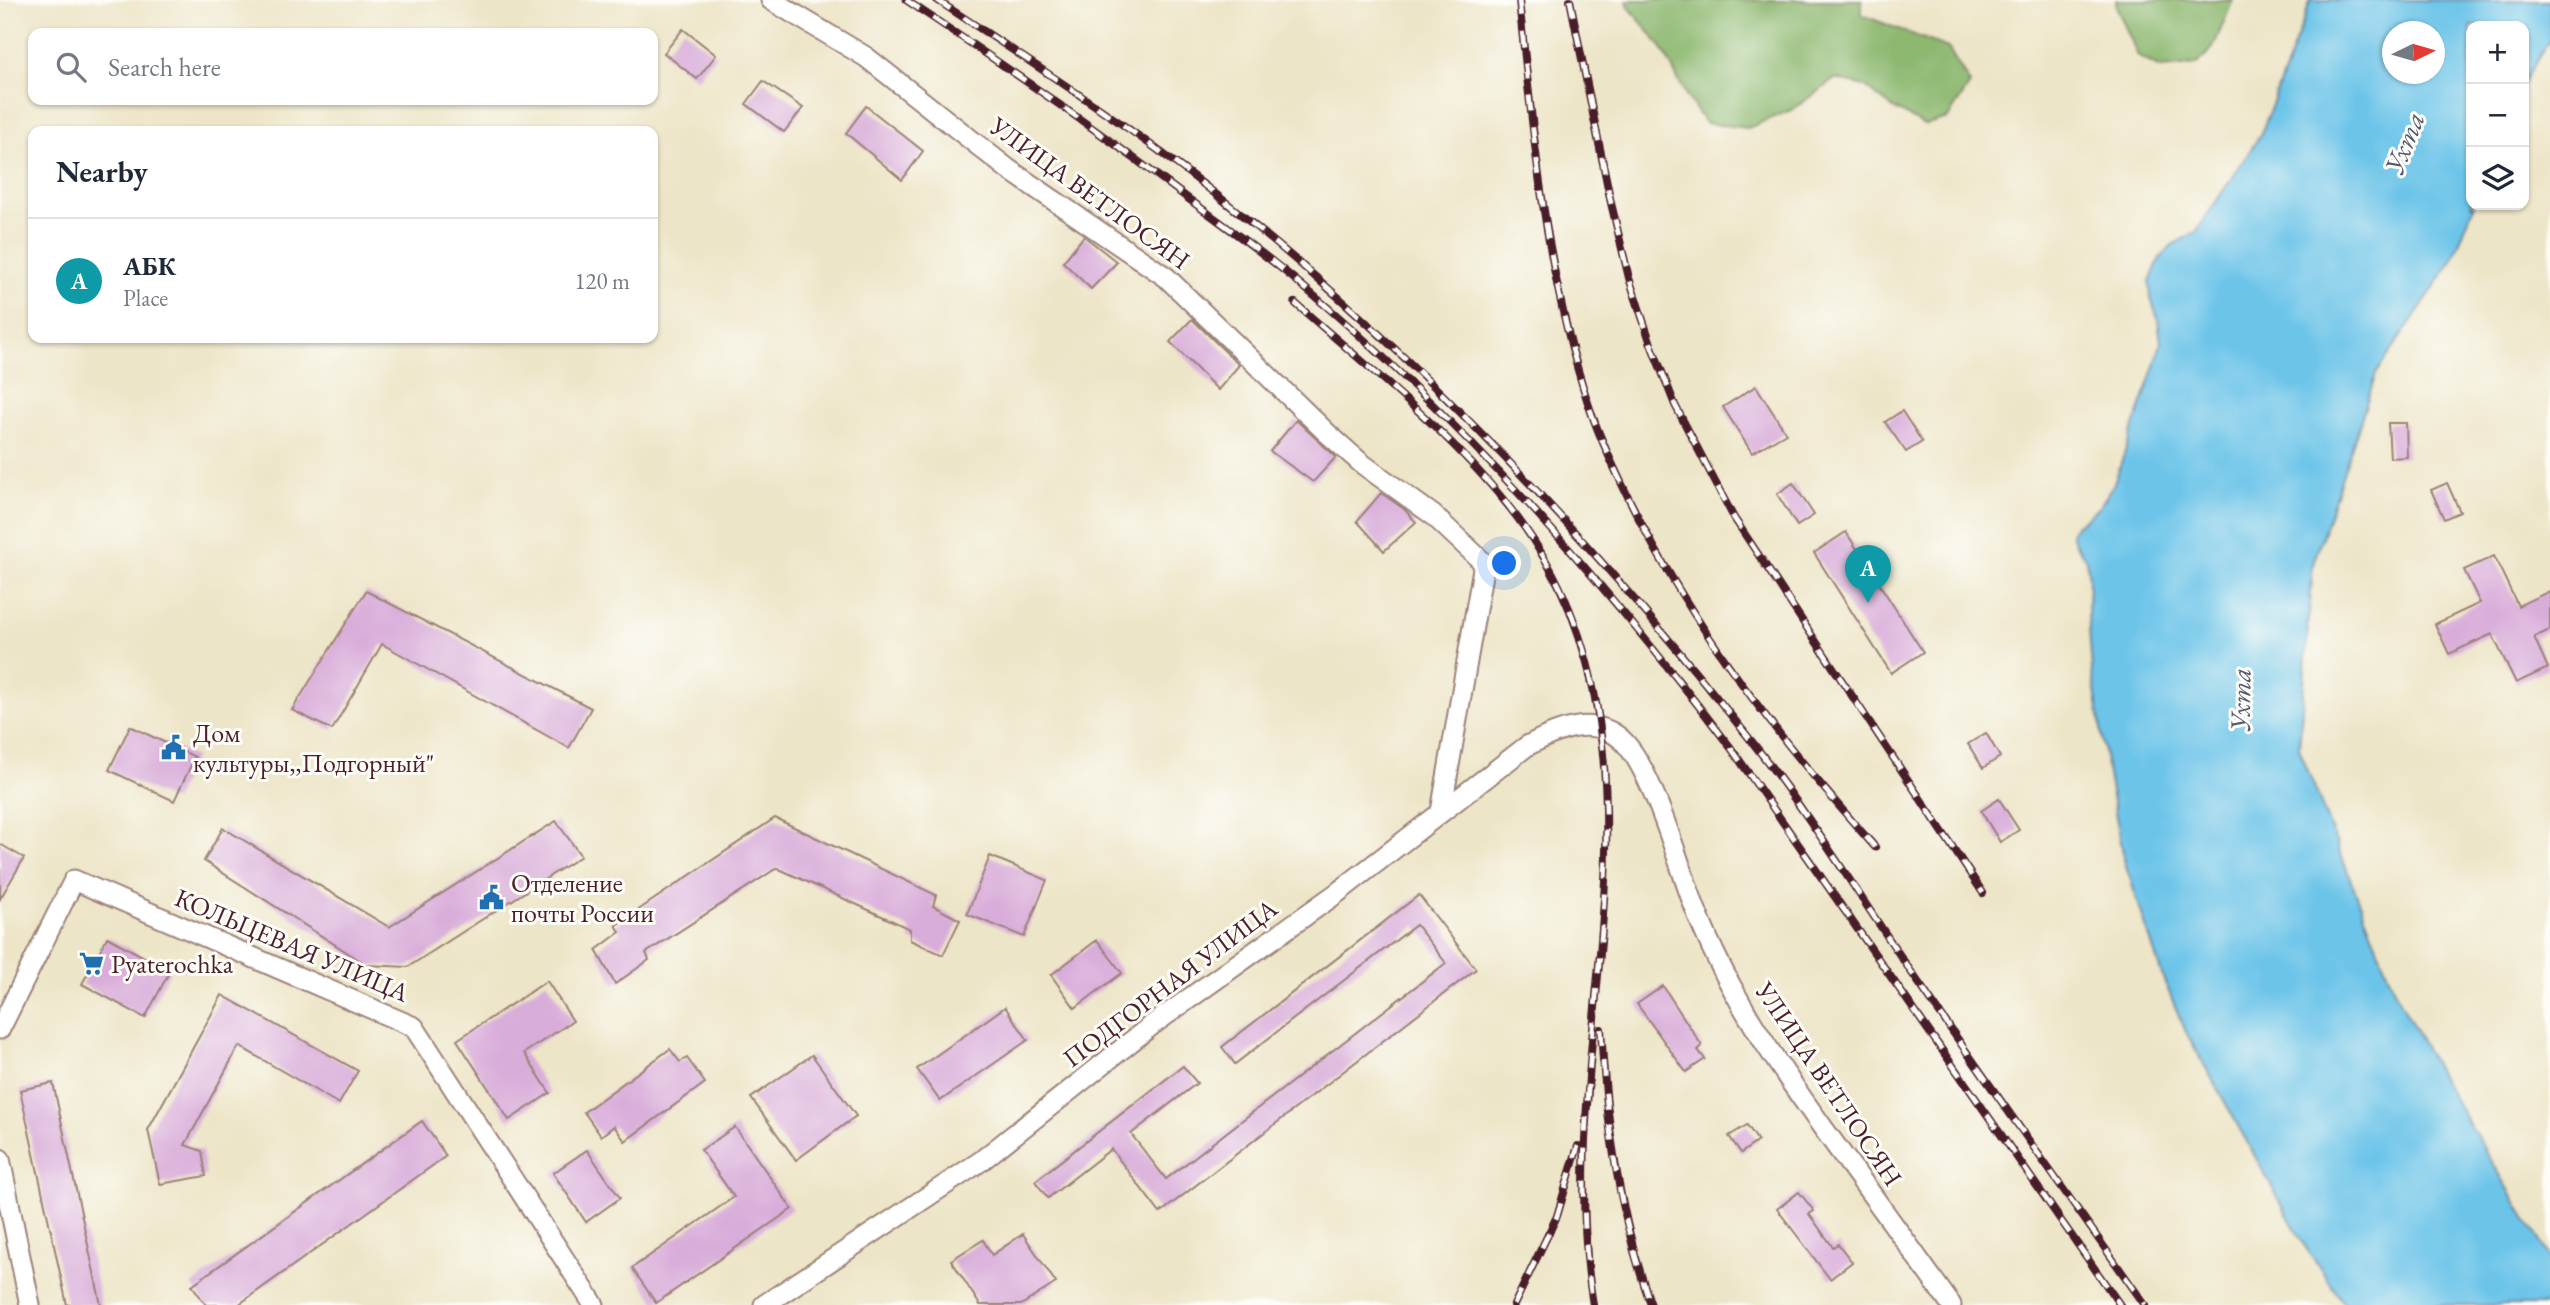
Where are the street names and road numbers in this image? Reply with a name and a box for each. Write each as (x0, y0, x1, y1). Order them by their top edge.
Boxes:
street label: УЛИЦА ВЕТЛОСЯН (982, 108, 1197, 277)
street label: КОЛЬЦЕВАЯ УЛИЦА (170, 880, 415, 1010)
street label: ПОДГОРНАЯ УЛИЦА (1056, 891, 1285, 1075)
street label: УЛИЦА ВЕТЛОСЯН (1747, 974, 1910, 1193)

